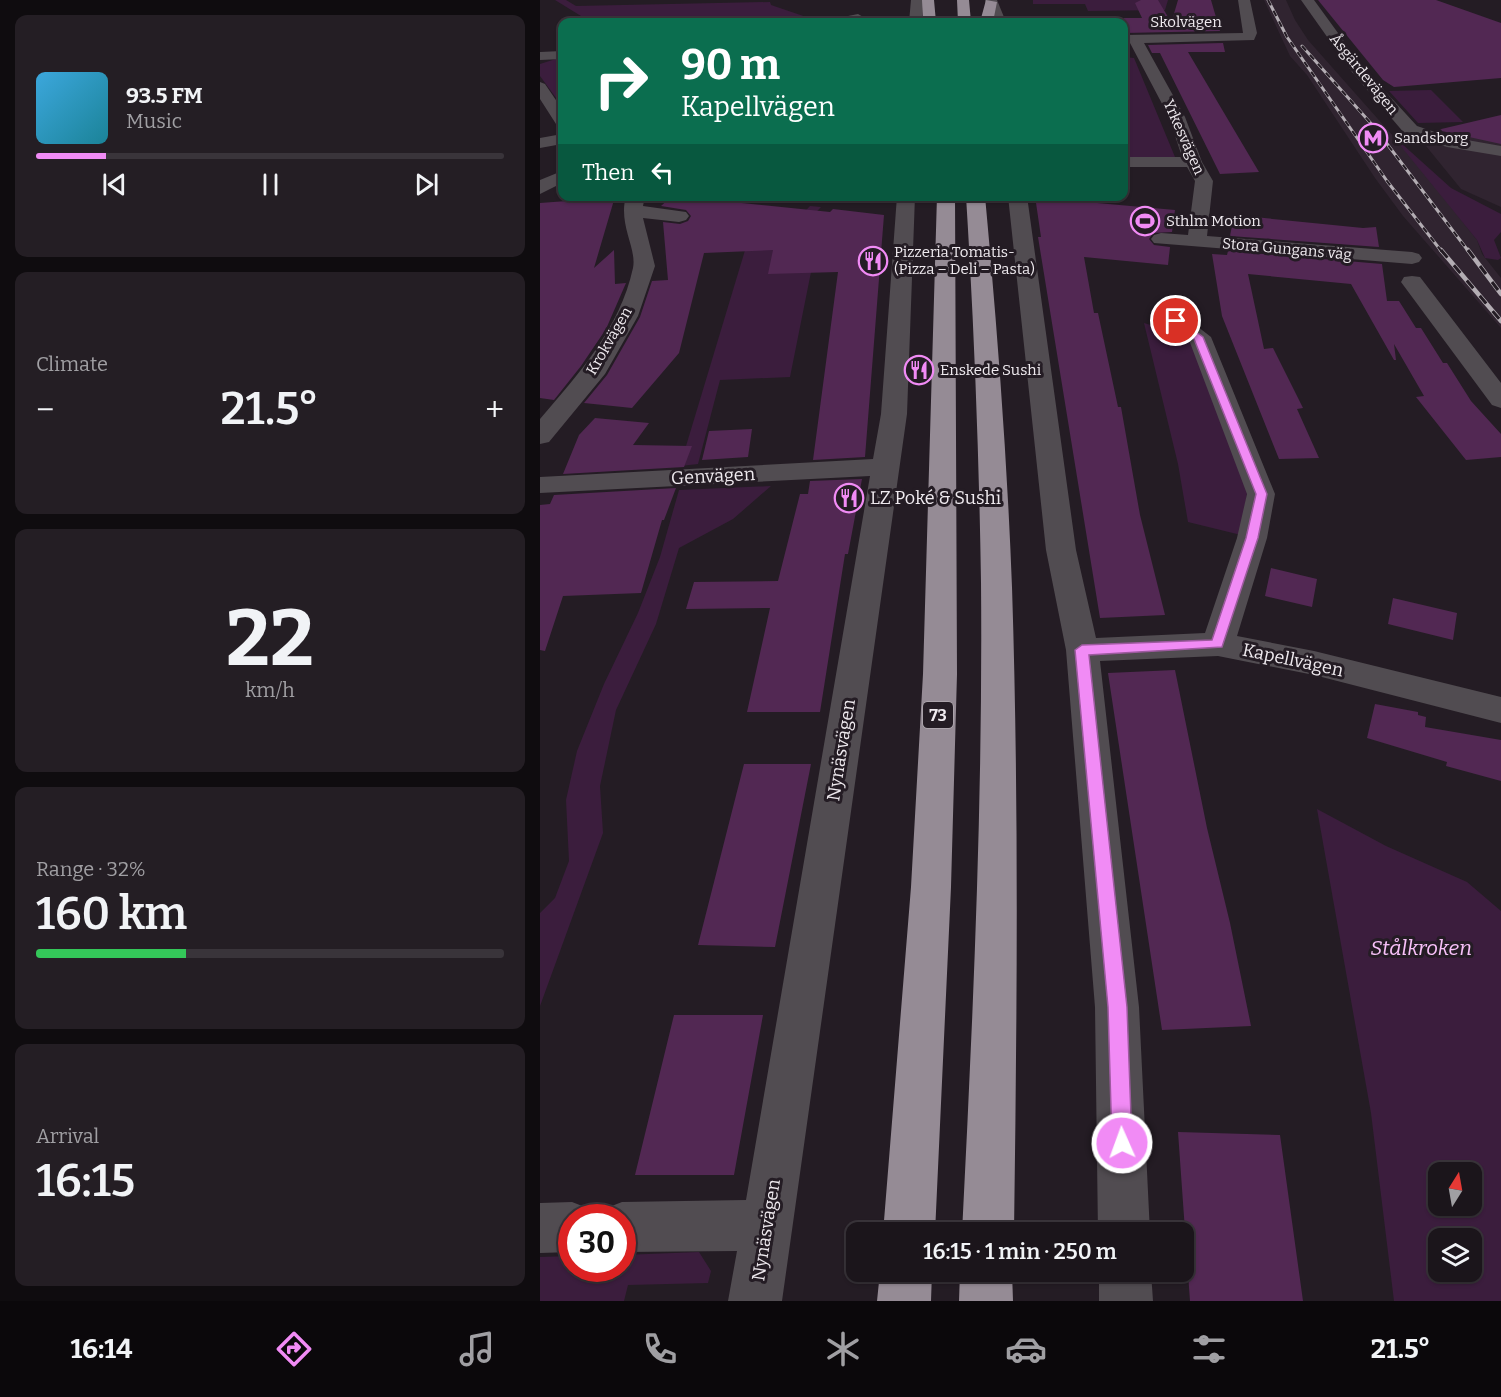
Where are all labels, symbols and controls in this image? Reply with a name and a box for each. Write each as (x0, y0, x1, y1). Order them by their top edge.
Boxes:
street label: Skolvägen (1150, 13, 1222, 31)
street label: Åsgärdevägen (1326, 30, 1402, 118)
text: 90 m (681, 40, 780, 90)
icon: right (582, 42, 660, 120)
text: 93.5 FM (126, 82, 203, 109)
text: Kapellvägen (681, 91, 835, 123)
street label: Yrkesvägen (1160, 97, 1209, 178)
text: Music (126, 109, 182, 133)
metro station icon: Sandsborg (1357, 122, 1389, 154)
place label: Sandsborg (1394, 129, 1468, 147)
icon: left (646, 156, 679, 189)
text: Then (582, 159, 634, 186)
icon: previous (98, 168, 131, 201)
icon: pause (254, 168, 287, 201)
icon: next (410, 168, 443, 201)
sports icon: Sthlm Motion (1129, 205, 1161, 237)
place label: Sthlm Motion (1166, 212, 1261, 230)
street label: Stora Gungans väg (1221, 234, 1353, 264)
place label: Pizzeria Tomatis- (Pizza – Deli – Pasta) (894, 243, 1035, 278)
restaurant icon: Pizzeria Tomatis- (Pizza – Deli – Pasta) (857, 245, 889, 277)
pin (1150, 295, 1201, 346)
street label: Krokvägen (582, 303, 636, 378)
icon: arrive (1159, 304, 1192, 337)
text: Climate (36, 352, 108, 376)
restaurant icon: Enskede Sushi (903, 354, 935, 386)
place label: Enskede Sushi (940, 361, 1042, 379)
text: 21.5° (221, 382, 319, 436)
text: − (36, 390, 54, 430)
text: + (485, 390, 504, 430)
street label: Genvägen (670, 463, 756, 489)
restaurant icon: LZ Poké & Sushi (833, 482, 865, 514)
place label: LZ Poké & Sushi (870, 487, 1001, 509)
text: 22 (226, 592, 314, 686)
street label: Kapellvägen (1241, 639, 1346, 682)
text: km/h (245, 678, 295, 702)
street label: Nynäsvägen (822, 697, 860, 802)
road number: 73 (923, 702, 953, 728)
text: Range · 32% (36, 857, 146, 881)
text: 160 km (36, 887, 187, 941)
park label: Stålkroken (1370, 935, 1472, 961)
position arrow (1090, 1111, 1154, 1175)
text: Arrival (36, 1124, 99, 1148)
text: 16:15 (36, 1154, 135, 1208)
north arrow (1428, 1162, 1482, 1216)
map controls (1428, 1162, 1482, 1282)
street label: Nynäsvägen (747, 1177, 785, 1282)
speed limit sign: 30 (558, 1204, 636, 1282)
button: layers (1428, 1228, 1482, 1282)
text: 16:15 · 1 min · 250 m (923, 1238, 1117, 1265)
icon: directions (273, 1328, 315, 1370)
icon: music (456, 1328, 498, 1370)
icon: phone (639, 1328, 681, 1370)
icon: climate (822, 1328, 864, 1370)
icon: car (1005, 1328, 1047, 1370)
icon: filters (1188, 1328, 1230, 1370)
text: 16:14 (70, 1333, 132, 1365)
text: 21.5° (1371, 1333, 1430, 1365)

